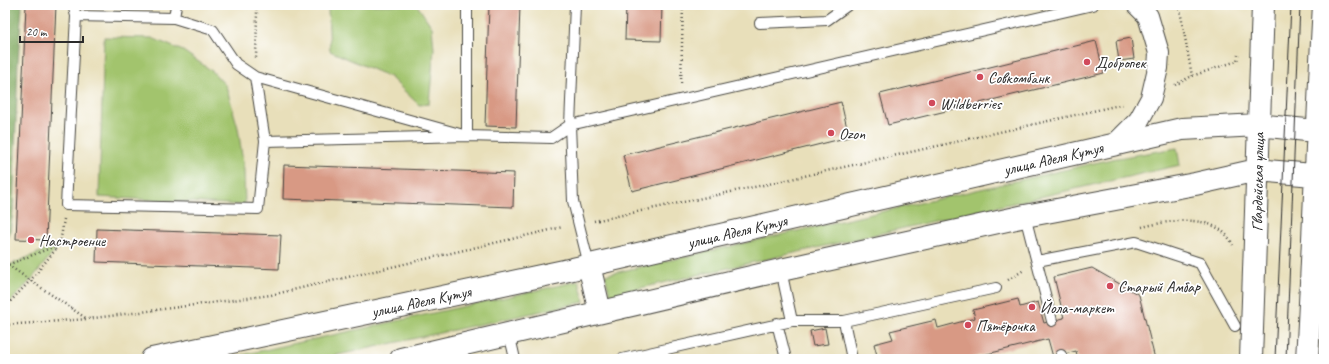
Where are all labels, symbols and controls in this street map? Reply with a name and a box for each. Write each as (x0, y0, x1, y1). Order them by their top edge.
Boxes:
scale bar (20, 18, 83, 44)
text: 20 m (26, 24, 48, 40)
place label: Добропек (1095, 53, 1148, 73)
marker: Добропек (1082, 57, 1092, 67)
place label: Совкомбанк (988, 68, 1051, 88)
marker: Совкомбанк (975, 72, 985, 82)
place label: Wildberries (940, 94, 1003, 114)
marker: Wildberries (927, 98, 937, 108)
place label: Ozon (839, 124, 866, 144)
marker: Ozon (826, 128, 836, 138)
street label: Гвардейская улица (1247, 131, 1269, 232)
street label: улица Аделя Кутуя (1001, 138, 1106, 180)
street label: улица Аделя Кутуя (685, 211, 790, 253)
place label: Настроение (39, 231, 107, 251)
marker: Настроение (26, 235, 36, 245)
place label: Старый Амбар (1118, 277, 1201, 297)
street label: улица Аделя Кутуя (369, 281, 474, 322)
marker: Старый Амбар (1105, 281, 1115, 291)
place label: Йола-маркет (1040, 298, 1115, 318)
marker: Йола-маркет (1027, 302, 1037, 312)
place label: Пятёрочка (976, 316, 1036, 336)
marker: Пятёрочка (963, 320, 973, 330)

